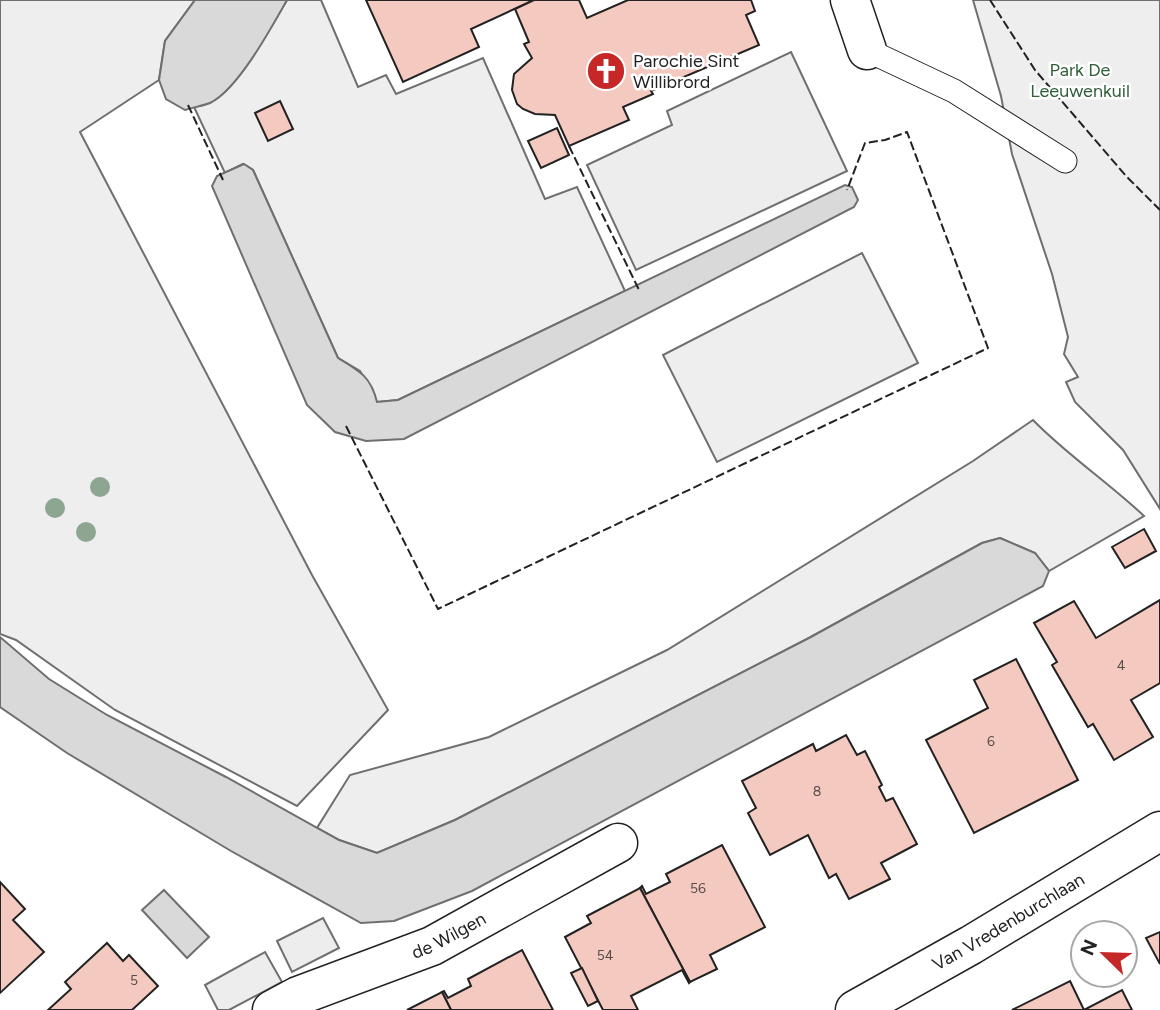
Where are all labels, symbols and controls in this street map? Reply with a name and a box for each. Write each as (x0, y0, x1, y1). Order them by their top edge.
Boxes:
church icon: Parochie Sint Willibrord (585, 50, 627, 92)
place label: Parochie Sint Willibrord (633, 50, 739, 93)
park label: Park De Leeuwenkuil (1030, 59, 1130, 102)
house number: 4 (1117, 657, 1126, 674)
house number: 6 (987, 733, 995, 750)
house number: 8 (813, 783, 821, 800)
street label: Van Vredenburchlaan (929, 868, 1088, 975)
house number: 56 (690, 880, 706, 897)
street label: de Wilgen (409, 907, 490, 964)
north arrow (1069, 919, 1139, 989)
text: N (1075, 936, 1102, 959)
house number: 54 (597, 947, 614, 964)
house number: 5 (130, 972, 138, 989)

